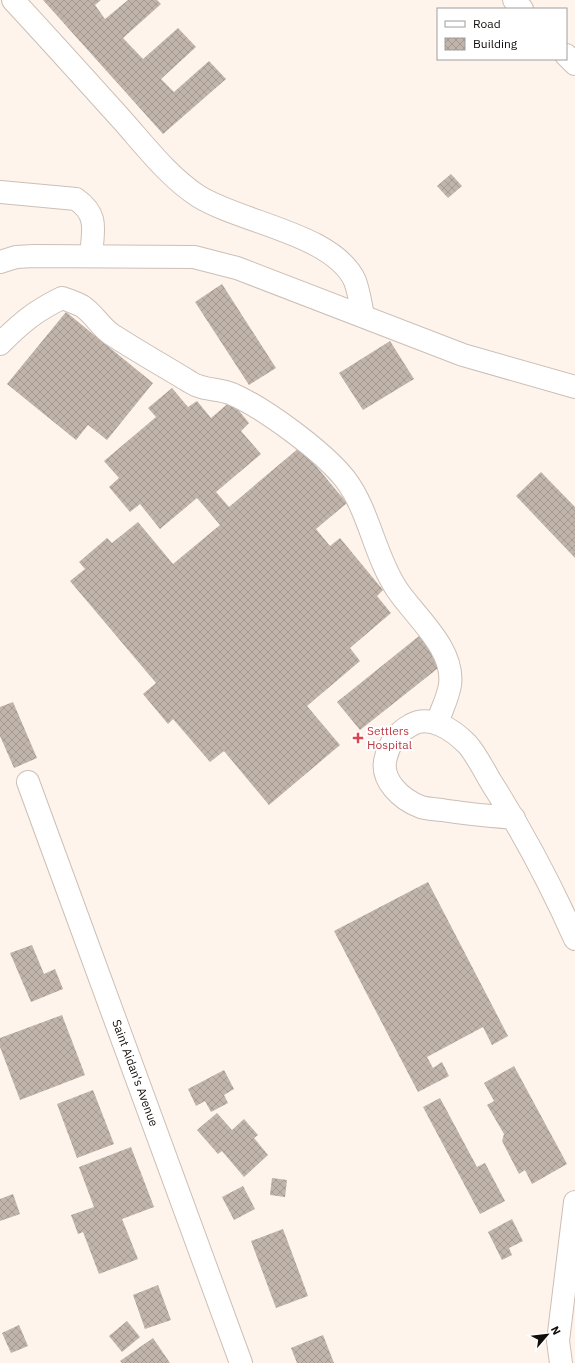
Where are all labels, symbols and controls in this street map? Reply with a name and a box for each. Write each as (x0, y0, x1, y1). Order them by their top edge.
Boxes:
legend (437, 8, 567, 60)
text: Road (473, 16, 501, 31)
text: Building (473, 36, 518, 51)
place label: Settlers Hospital (367, 723, 412, 752)
marker: Settlers Hospital (352, 732, 364, 744)
street label: Saint Aidan's Avenue (109, 1017, 162, 1129)
north arrow (527, 1315, 567, 1355)
text: N (548, 1324, 564, 1337)

